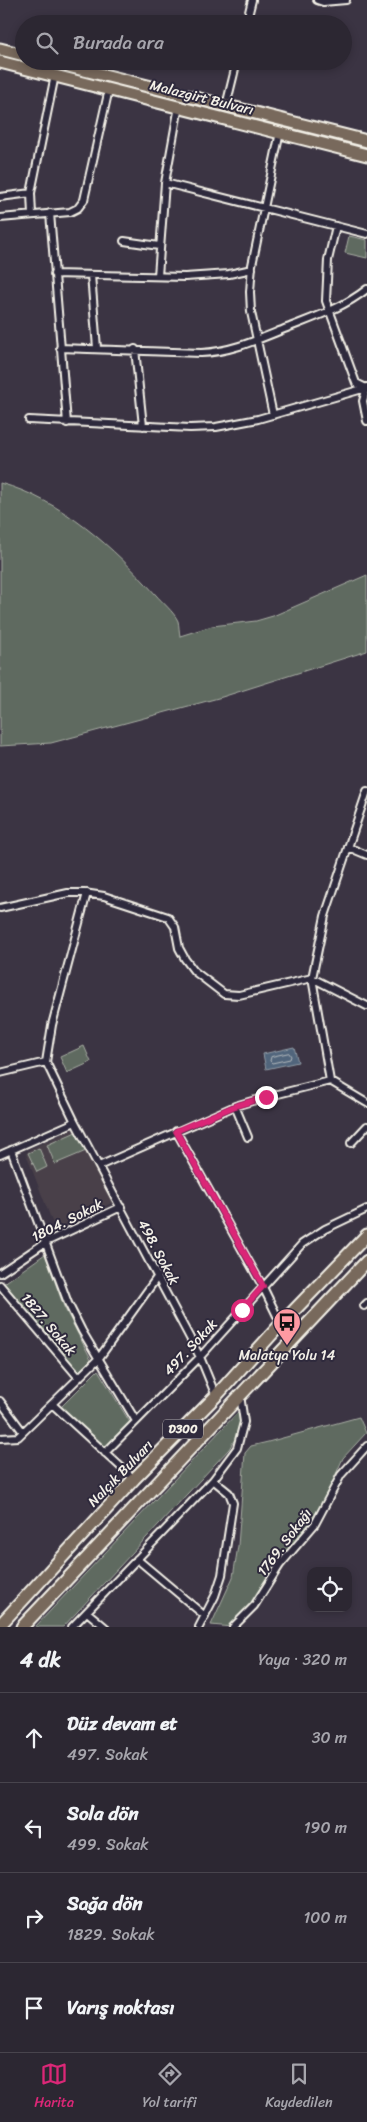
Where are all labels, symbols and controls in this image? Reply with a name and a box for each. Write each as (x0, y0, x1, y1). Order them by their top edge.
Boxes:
search box (15, 15, 352, 70)
text: Burada ara (73, 26, 164, 59)
icon: search (33, 29, 61, 57)
street label: Malazgirt Bulvarı (147, 73, 256, 122)
route end (255, 1086, 278, 1109)
street label: 1804. Sokak (27, 1191, 108, 1249)
street label: 498. Sokak (131, 1215, 187, 1290)
street label: 1827. Sokak (15, 1287, 83, 1362)
route start (231, 1299, 254, 1322)
bus stop icon: Malatya Yolu 14 (272, 1307, 302, 1346)
street label: 497. Sokak (157, 1312, 224, 1382)
place label: Malatya Yolu 14 (239, 1343, 336, 1368)
road number: D300 (163, 1420, 203, 1438)
street label: Nalçık Bulvarı (81, 1434, 159, 1513)
street label: 1769. Sokağı (250, 1503, 318, 1582)
map controls (307, 1567, 352, 1612)
button: locate (307, 1567, 352, 1612)
text: 4 dk (20, 1641, 61, 1679)
text: Yaya · 320 m (258, 1645, 347, 1674)
text: Düz devam et (67, 1707, 178, 1740)
text: 30 m (312, 1723, 347, 1752)
icon: ahead (20, 1724, 48, 1752)
text: 497. Sokak (67, 1740, 148, 1769)
text: Sola dön (67, 1797, 138, 1830)
text: 190 m (304, 1813, 347, 1842)
icon: left (20, 1814, 48, 1842)
text: 499. Sokak (67, 1830, 149, 1859)
text: Sağa dön (67, 1887, 142, 1920)
text: 100 m (303, 1903, 347, 1932)
icon: right (20, 1904, 48, 1932)
text: 1829. Sokak (67, 1920, 155, 1949)
text: Varış noktası (67, 1991, 174, 2024)
icon: arrive (20, 1994, 48, 2022)
tab: Harita (34, 2060, 74, 2115)
tab: Yol tarifi (143, 2060, 197, 2115)
tab: Kaydedilen (265, 2060, 333, 2115)

